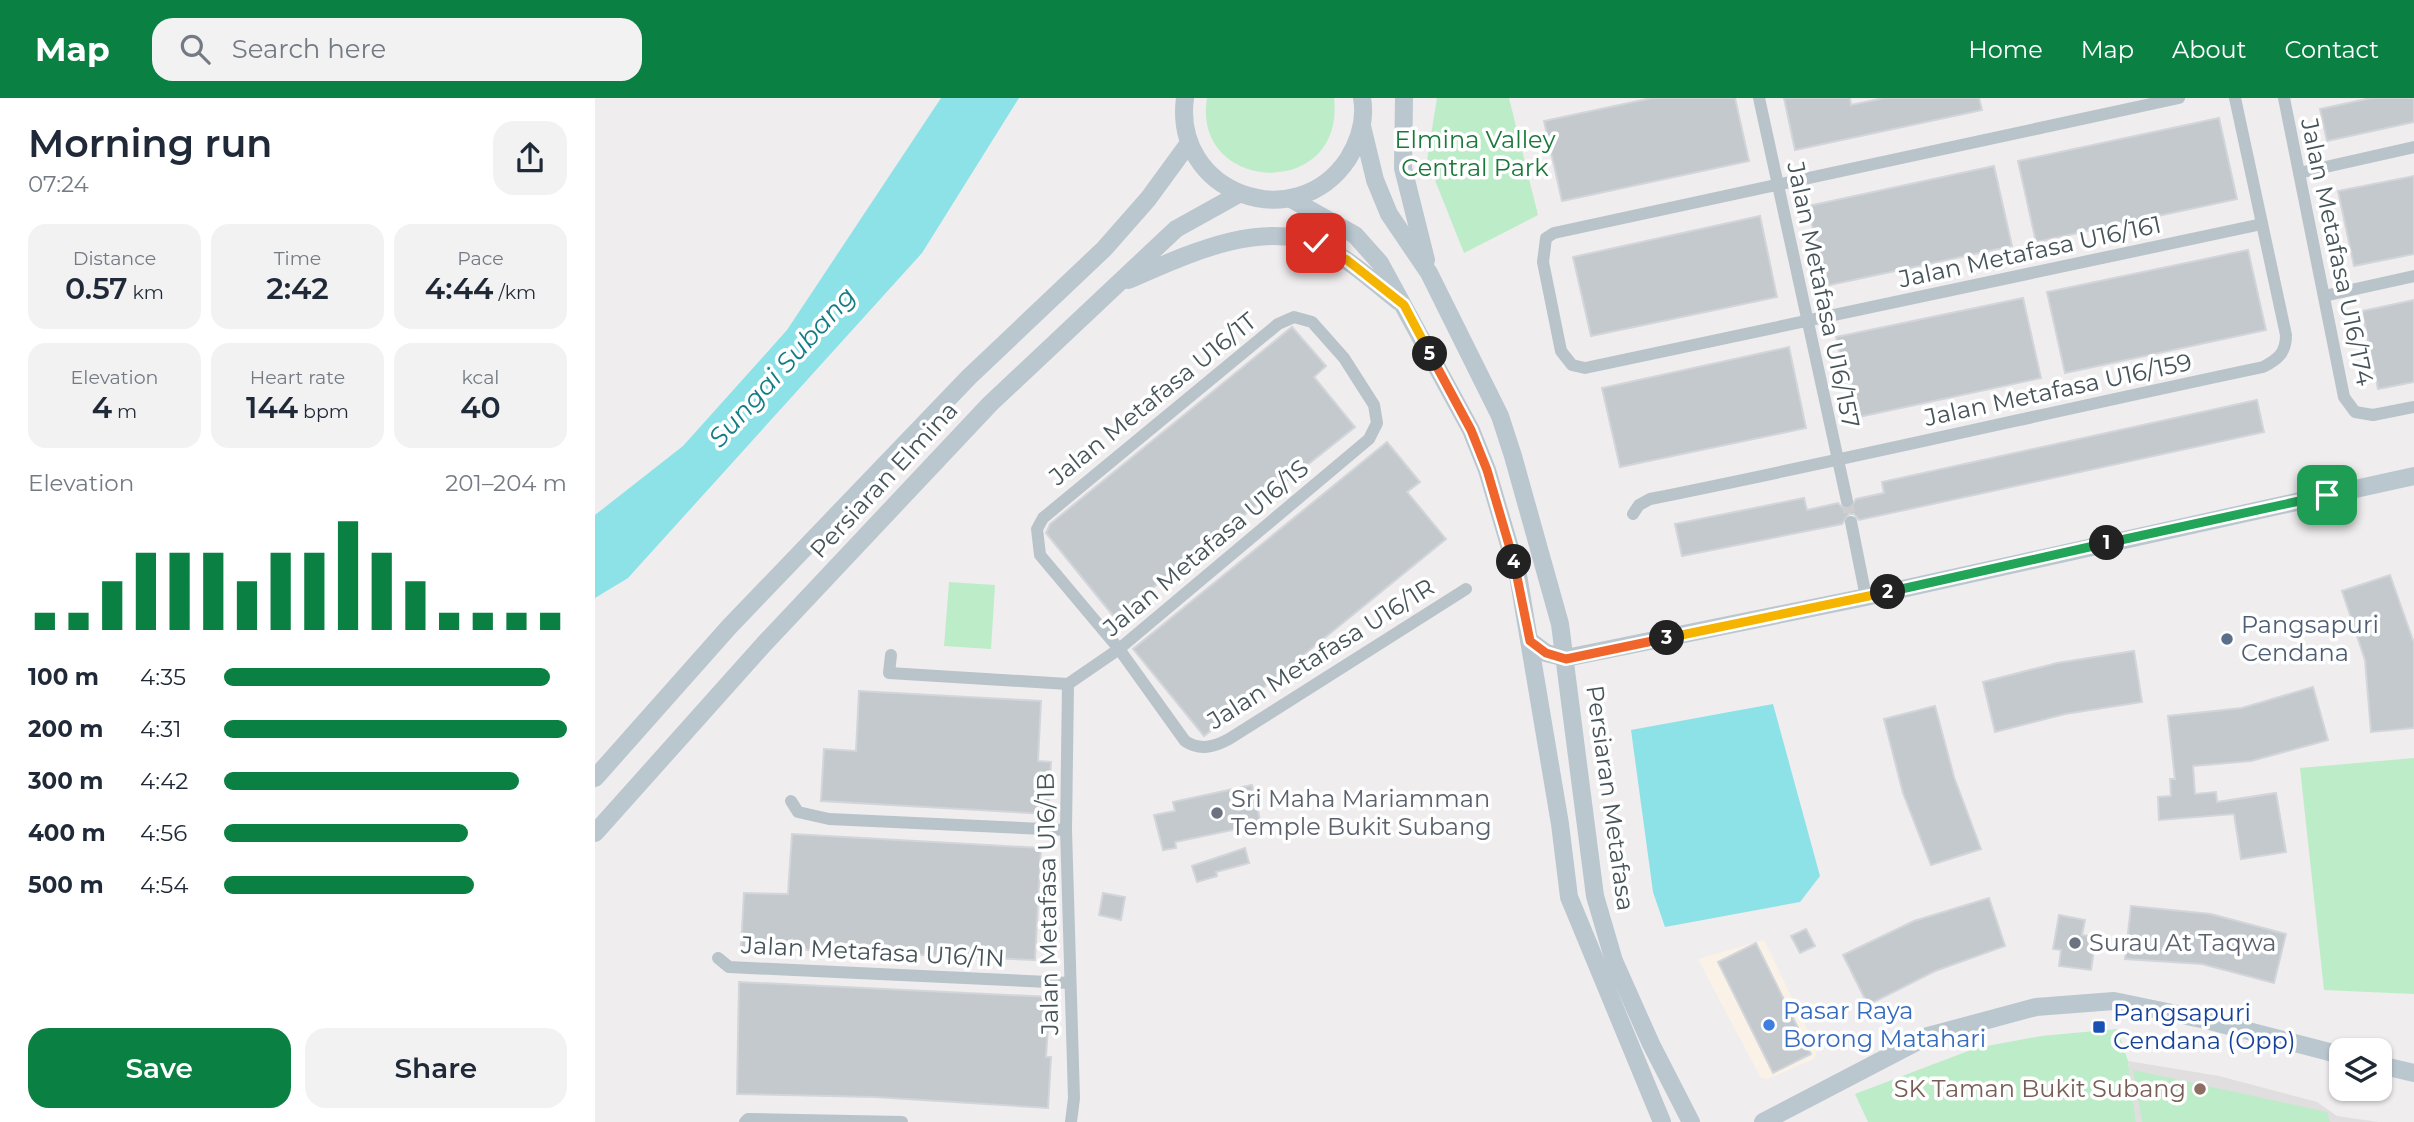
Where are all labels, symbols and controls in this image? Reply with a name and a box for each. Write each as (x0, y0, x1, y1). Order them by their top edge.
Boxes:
search box (152, 18, 642, 81)
text: Map (35, 29, 110, 69)
icon: search (176, 30, 214, 68)
text: Search here (232, 33, 386, 65)
text: Home (1968, 35, 2043, 64)
text: Map (2081, 35, 2134, 64)
text: About (2172, 35, 2246, 64)
text: Contact (2284, 35, 2379, 64)
street label: Jalan Metafasa U16/174 (2295, 115, 2380, 388)
text: Morning run (28, 120, 272, 167)
button: share (493, 121, 567, 195)
park label: Elmina Valley Central Park (1395, 125, 1555, 182)
street label: Jalan Metafasa U16/157 (1781, 158, 1866, 431)
text: 07:24 (28, 170, 89, 198)
street label: Jalan Metafasa U16/161 (1895, 210, 2164, 294)
pin (1286, 213, 1346, 273)
icon: check (1297, 224, 1335, 262)
text: Distance (73, 247, 156, 270)
text: Time (274, 247, 321, 270)
text: Pace (457, 247, 504, 270)
text: 0.57 (65, 270, 128, 307)
text: 2:42 (266, 270, 329, 307)
text: 4:44 (425, 270, 493, 307)
water label: Sungai Subang (702, 280, 862, 454)
text: km (128, 281, 164, 304)
text: /km (493, 281, 536, 304)
street label: Jalan Metafasa U16/1T (1042, 306, 1262, 492)
pin: 5 (1413, 336, 1447, 372)
text: 5 (1424, 342, 1435, 365)
street label: Jalan Metafasa U16/159 (1921, 347, 2194, 432)
text: Elevation (71, 366, 158, 389)
text: Heart rate (250, 366, 345, 389)
text: kcal (462, 366, 499, 389)
text: 4 (92, 389, 112, 426)
text: 144 (246, 389, 298, 426)
text: 40 (460, 389, 501, 426)
street label: Persiaran Elmina (804, 395, 964, 564)
text: m (112, 400, 137, 423)
text: bpm (298, 400, 349, 423)
street label: Jalan Metafasa U16/1S (1096, 453, 1314, 643)
pin (2297, 465, 2357, 525)
text: Elevation (28, 469, 134, 497)
text: 201–204 m (445, 469, 567, 497)
icon: arrive (2308, 476, 2346, 514)
pin: 1 (2089, 526, 2125, 560)
text: 1 (2103, 531, 2110, 554)
pin: 4 (1497, 545, 1531, 580)
text: 4 (1507, 550, 1520, 573)
street label: Jalan Metafasa U16/1R (1201, 572, 1439, 736)
pin: 2 (1871, 574, 1905, 610)
text: 2 (1882, 580, 1893, 603)
place label: Pangsapuri Cendana (2241, 610, 2379, 667)
pin: 3 (1649, 620, 1685, 656)
text: 3 (1661, 626, 1672, 649)
marker: Pangsapuri Cendana (2219, 631, 2235, 647)
text: 100 m (28, 663, 99, 691)
text: 4:35 (140, 663, 186, 691)
street label: Persiaran Metafasa (1580, 683, 1641, 913)
text: 200 m (28, 715, 103, 743)
text: 4:31 (140, 715, 182, 743)
text: 300 m (28, 767, 104, 795)
text: 4:42 (140, 767, 188, 795)
street label: Jalan Metafasa U16/1B (1031, 773, 1064, 1036)
place label: Sri Maha Mariamman Temple Bukit Subang (1231, 784, 1492, 841)
marker: Sri Maha Mariamman Temple Bukit Subang (1209, 805, 1225, 821)
text: 400 m (28, 819, 106, 847)
text: 4:56 (140, 819, 187, 847)
text: 500 m (28, 871, 104, 899)
text: 4:54 (140, 871, 188, 899)
place label: Surau At Taqwa (2089, 928, 2277, 957)
street label: Jalan Metafasa U16/1N (740, 930, 1006, 973)
marker: Surau At Taqwa (2067, 935, 2083, 951)
place label: Pasar Raya Borong Matahari (1783, 996, 1986, 1053)
place label: Pangsapuri Cendana (Opp) (2113, 998, 2296, 1055)
marker: Pasar Raya Borong Matahari (1761, 1017, 1777, 1033)
marker: Pangsapuri Cendana (Opp) (2091, 1019, 2107, 1035)
button: Save (28, 1028, 291, 1108)
button: Share (305, 1028, 567, 1108)
map controls (2329, 1038, 2392, 1101)
button: layers (2329, 1038, 2392, 1101)
place label: SK Taman Bukit Subang (1894, 1074, 2186, 1103)
marker: SK Taman Bukit Subang (2192, 1081, 2208, 1097)

